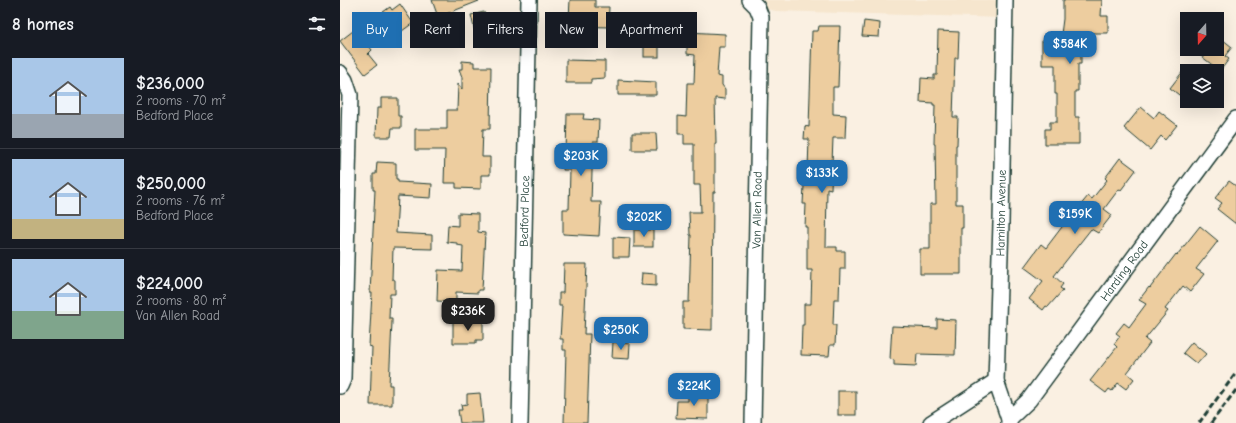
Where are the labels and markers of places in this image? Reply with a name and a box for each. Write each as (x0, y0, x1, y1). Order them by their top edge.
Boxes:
pin: $584K (1042, 31, 1098, 65)
pin: $203K (553, 143, 609, 177)
pin: $133K (794, 160, 850, 194)
pin: $159K (1047, 201, 1103, 235)
pin: $202K (616, 204, 672, 238)
pin: $236K (440, 298, 496, 332)
pin: $250K (593, 317, 649, 351)
pin: $224K (666, 373, 722, 407)

